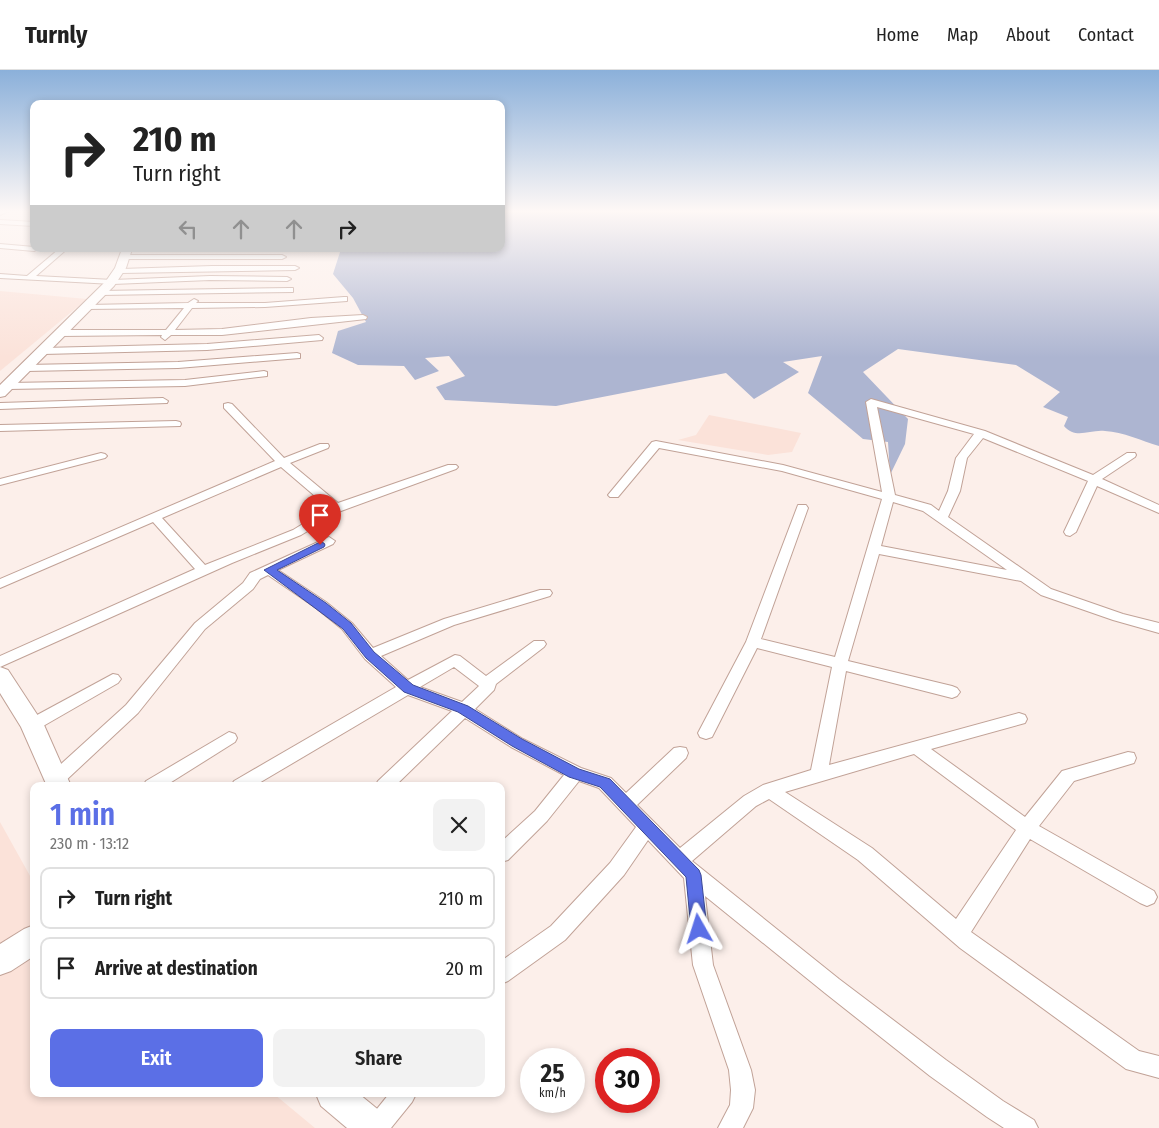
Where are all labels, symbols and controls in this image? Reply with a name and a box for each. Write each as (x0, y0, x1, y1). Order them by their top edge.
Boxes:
text: Turnly (25, 21, 87, 49)
text: Home (876, 24, 919, 46)
text: Map (947, 24, 978, 46)
text: About (1006, 24, 1050, 46)
text: Contact (1078, 24, 1134, 46)
text: 210 m (133, 118, 217, 160)
icon: right (50, 120, 115, 185)
text: Turn right (133, 160, 221, 187)
icon: left (174, 215, 202, 243)
icon: ahead (227, 215, 255, 243)
icon: ahead (280, 215, 308, 243)
icon: right (333, 215, 361, 243)
pin (299, 494, 341, 545)
icon: arrive (306, 501, 334, 529)
text: 1 min (50, 797, 115, 833)
button: close (433, 799, 485, 851)
text: 230 m · 13:12 (50, 834, 129, 853)
icon: right (52, 884, 80, 912)
text: Turn right (95, 887, 172, 910)
text: 210 m (439, 887, 483, 910)
position arrow (672, 902, 724, 954)
icon: arrive (52, 954, 80, 982)
text: Arrive at destination (95, 957, 258, 980)
text: 20 m (446, 957, 483, 980)
button: Exit (50, 1029, 263, 1087)
button: Share (273, 1029, 485, 1087)
speed limit sign: 30 (595, 1048, 660, 1113)
text: 25 (541, 1059, 564, 1089)
text: km/h (539, 1086, 566, 1100)

